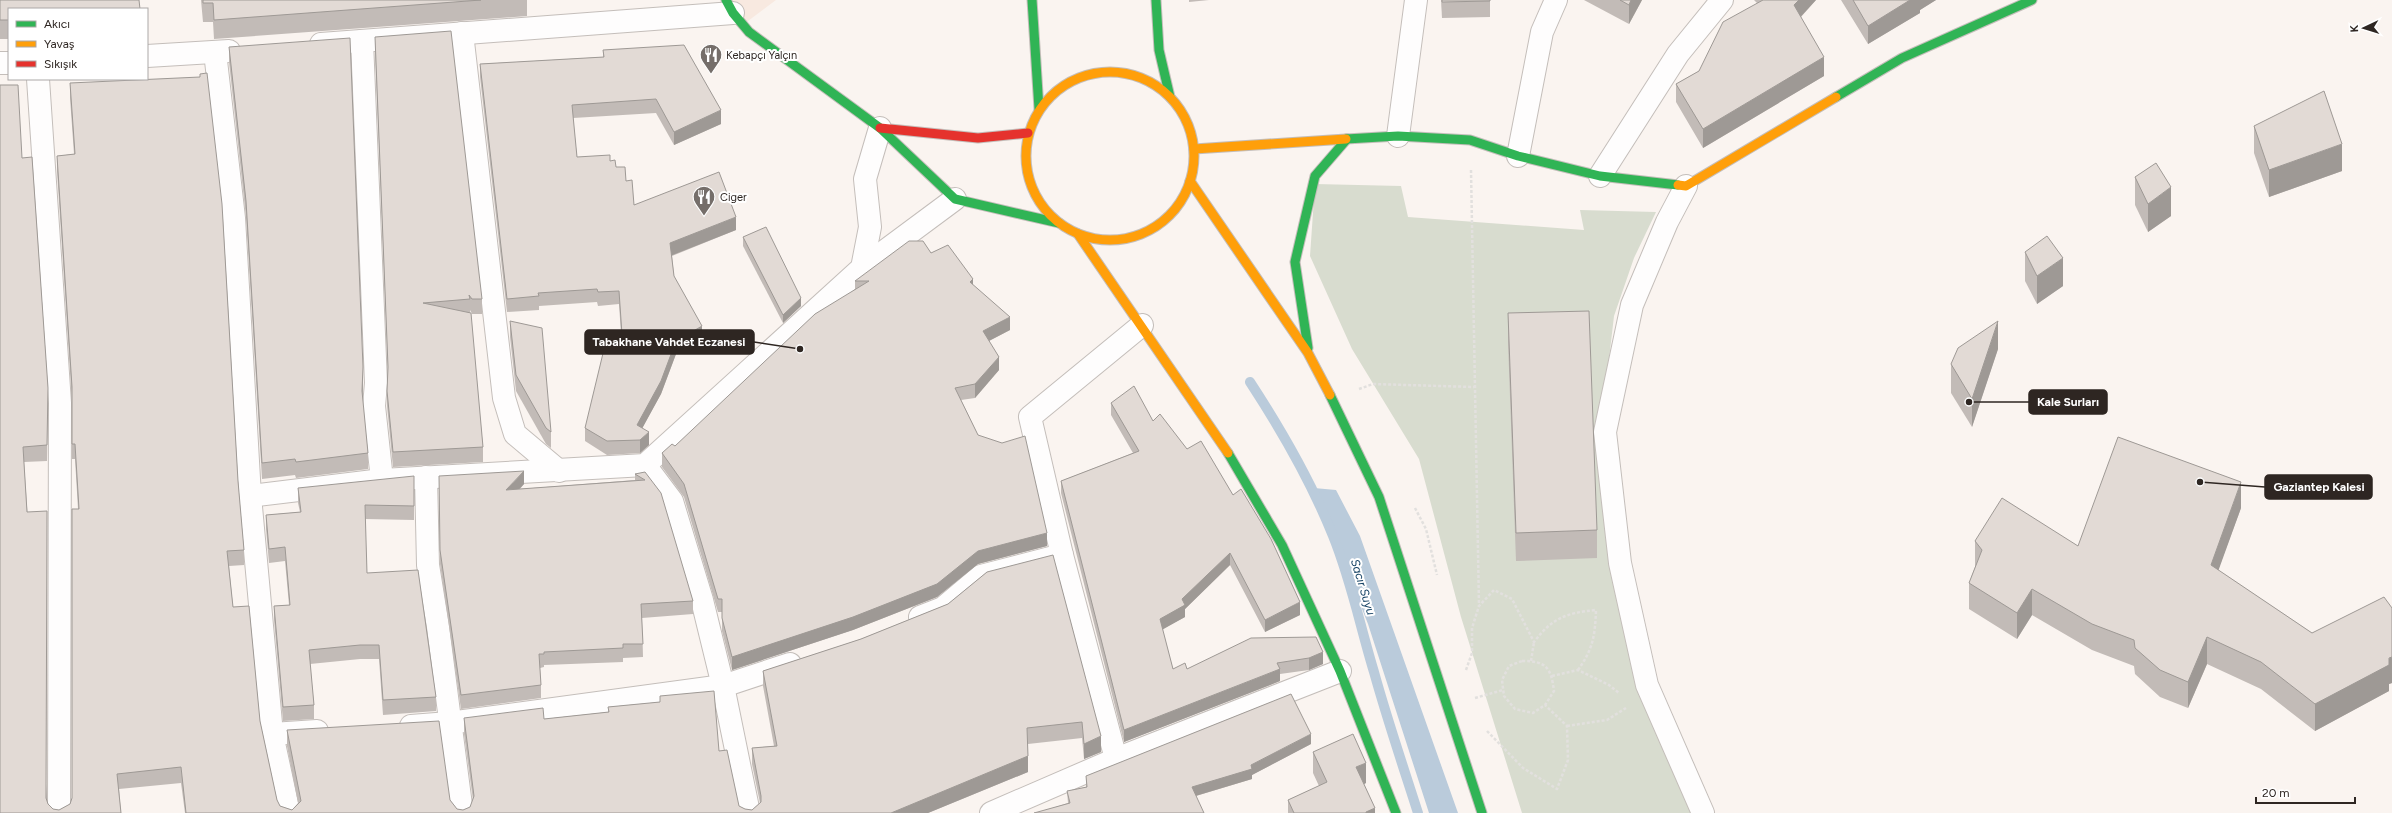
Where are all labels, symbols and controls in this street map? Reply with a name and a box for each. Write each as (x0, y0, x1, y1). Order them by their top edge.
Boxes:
legend (8, 8, 148, 80)
north arrow (2344, 8, 2384, 48)
text: Akıcı (44, 17, 70, 31)
text: K (2348, 24, 2361, 33)
text: Yavaş (44, 37, 75, 51)
restaurant icon: Kebapçı Yalçın (698, 42, 724, 75)
place label: Kebapçı Yalçın (726, 49, 797, 62)
text: Sıkışık (44, 57, 77, 71)
restaurant icon: Ciger (691, 184, 717, 217)
place label: Ciger (720, 191, 747, 204)
callout: Tabakhane Vahdet Eczanesi (585, 330, 754, 354)
text: Tabakhane Vahdet Eczanesi (592, 335, 746, 349)
callout: Kale Surları (2029, 390, 2107, 414)
text: Kale Surları (2037, 395, 2099, 409)
callout: Gaziantep Kalesi (2265, 475, 2372, 499)
text: Gaziantep Kalesi (2273, 480, 2365, 494)
water label: Sacır Suyu (1348, 557, 1378, 617)
scale bar (2256, 779, 2355, 805)
text: 20 m (2262, 786, 2290, 800)

